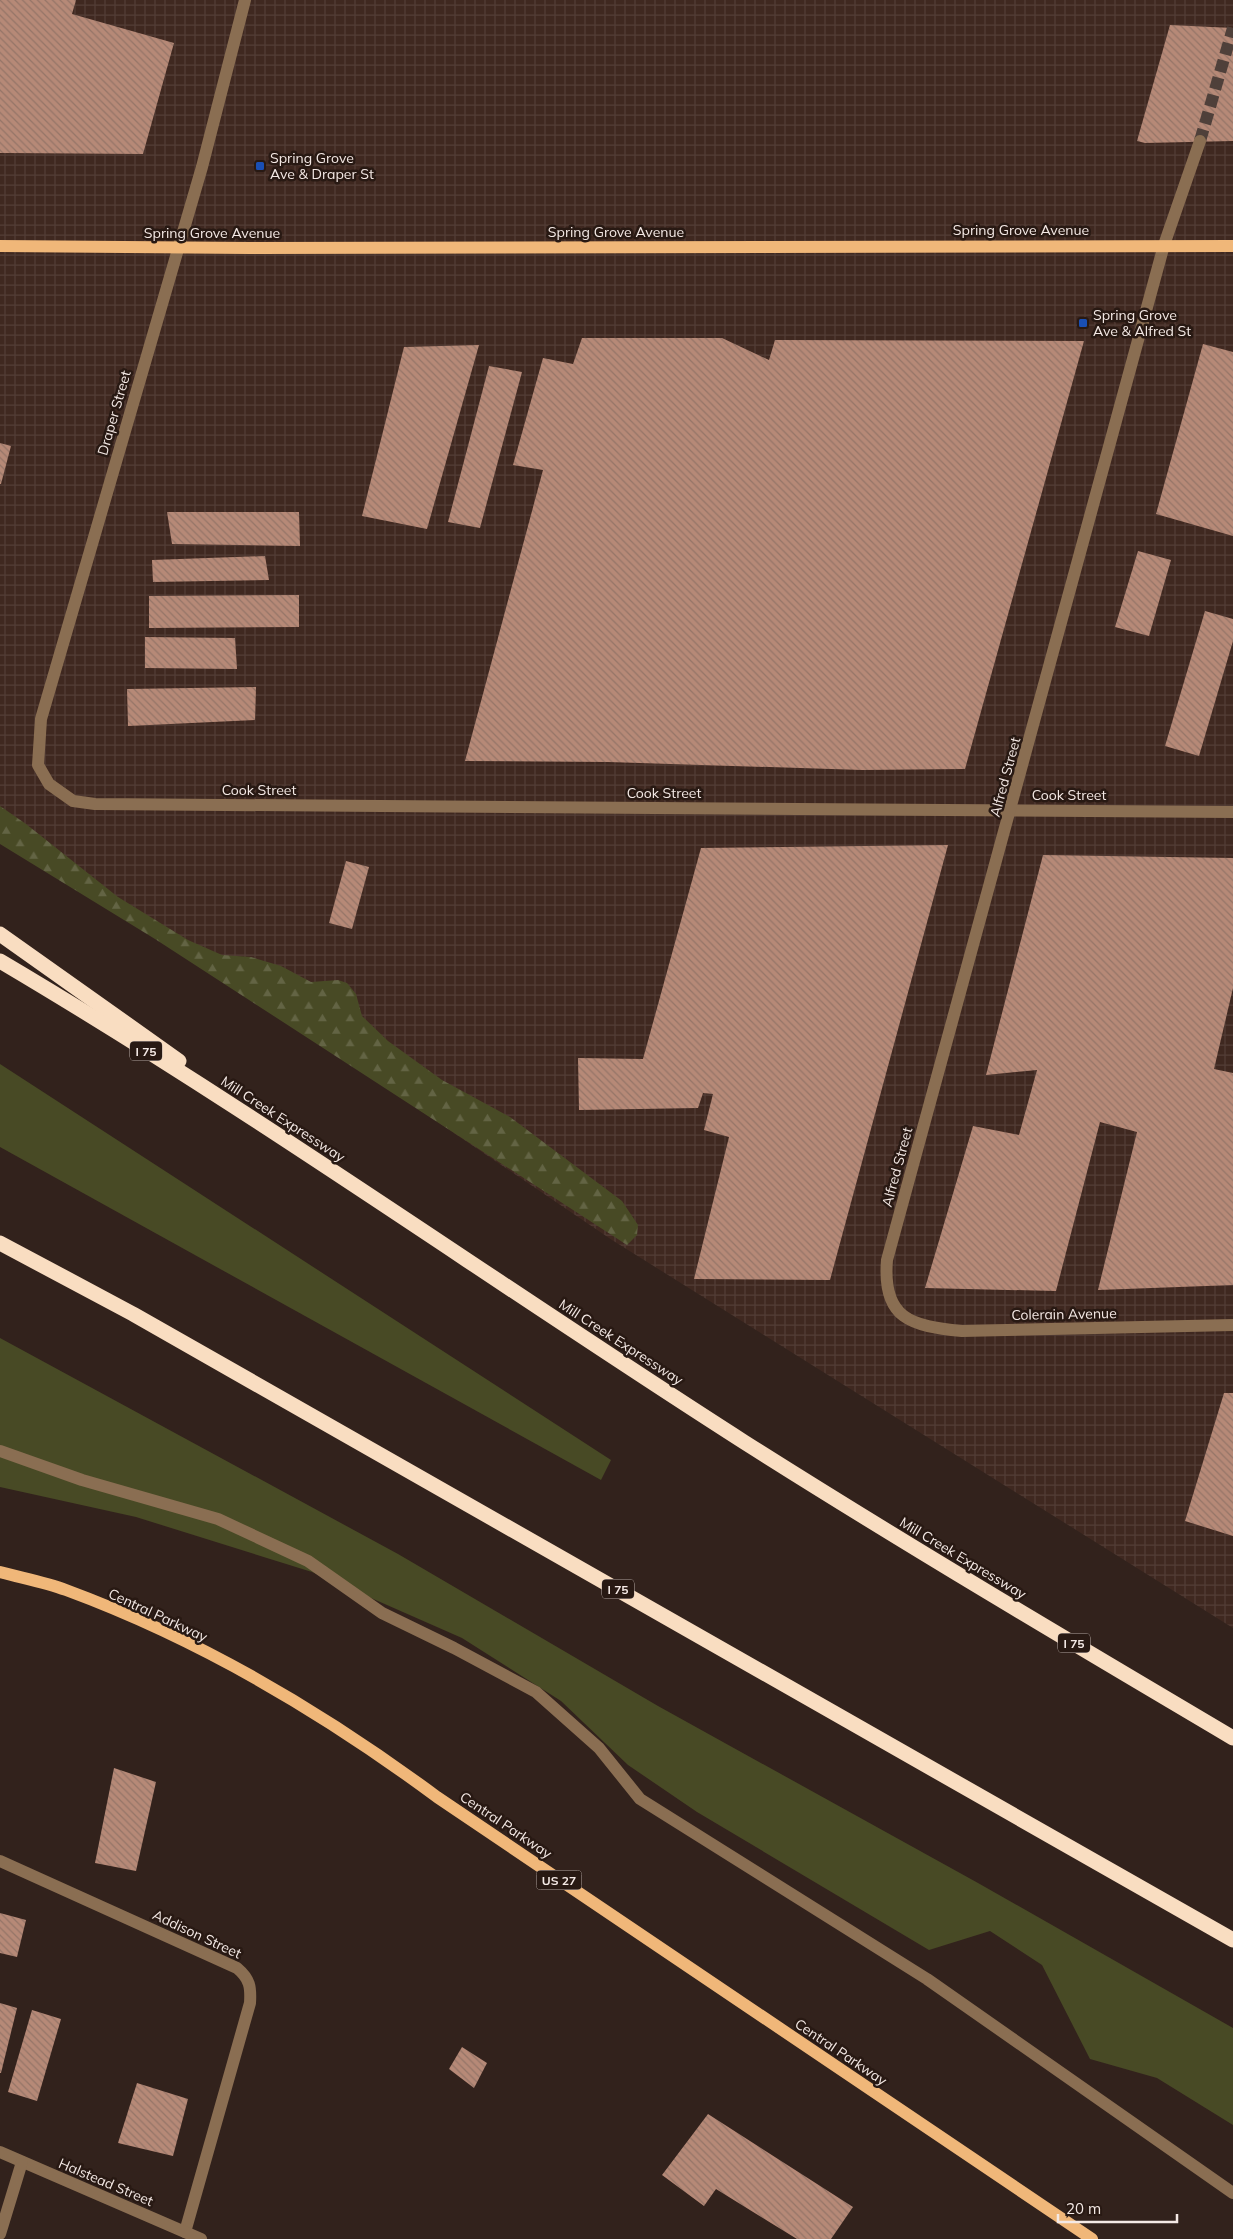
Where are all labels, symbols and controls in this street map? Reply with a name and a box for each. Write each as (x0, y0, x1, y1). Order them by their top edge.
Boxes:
place label: Spring Grove Ave & Draper St (270, 149, 374, 183)
marker: Spring Grove Ave & Draper St (254, 160, 266, 172)
street label: Spring Grove Avenue (953, 221, 1089, 239)
street label: Spring Grove Avenue (548, 223, 684, 241)
street label: Spring Grove Avenue (144, 224, 280, 242)
place label: Spring Grove Ave & Alfred St (1093, 306, 1191, 340)
marker: Spring Grove Ave & Alfred St (1077, 317, 1089, 329)
street label: Draper Street (93, 368, 135, 457)
street label: Alfred Street (986, 735, 1024, 819)
street label: Cook Street (222, 781, 296, 799)
street label: Cook Street (627, 784, 701, 802)
street label: Cook Street (1032, 786, 1106, 804)
road number: I 75 (130, 1042, 162, 1060)
street label: Mill Creek Expressway (217, 1072, 349, 1166)
street label: Alfred Street (878, 1125, 916, 1209)
street label: Mill Creek Expressway (555, 1295, 687, 1389)
street label: Colerain Avenue (1011, 1304, 1117, 1324)
street label: Mill Creek Expressway (896, 1513, 1030, 1603)
road number: I 75 (602, 1580, 634, 1598)
street label: Central Parkway (106, 1584, 211, 1646)
road number: I 75 (1058, 1634, 1090, 1652)
street label: Central Parkway (457, 1788, 556, 1863)
road number: US 27 (536, 1870, 582, 1890)
street label: Addison Street (150, 1906, 244, 1962)
street label: Central Parkway (792, 2015, 891, 2090)
street label: Halstead Street (56, 2154, 156, 2210)
scale bar (1058, 2192, 1177, 2224)
text: 20 m (1066, 2199, 1101, 2218)

